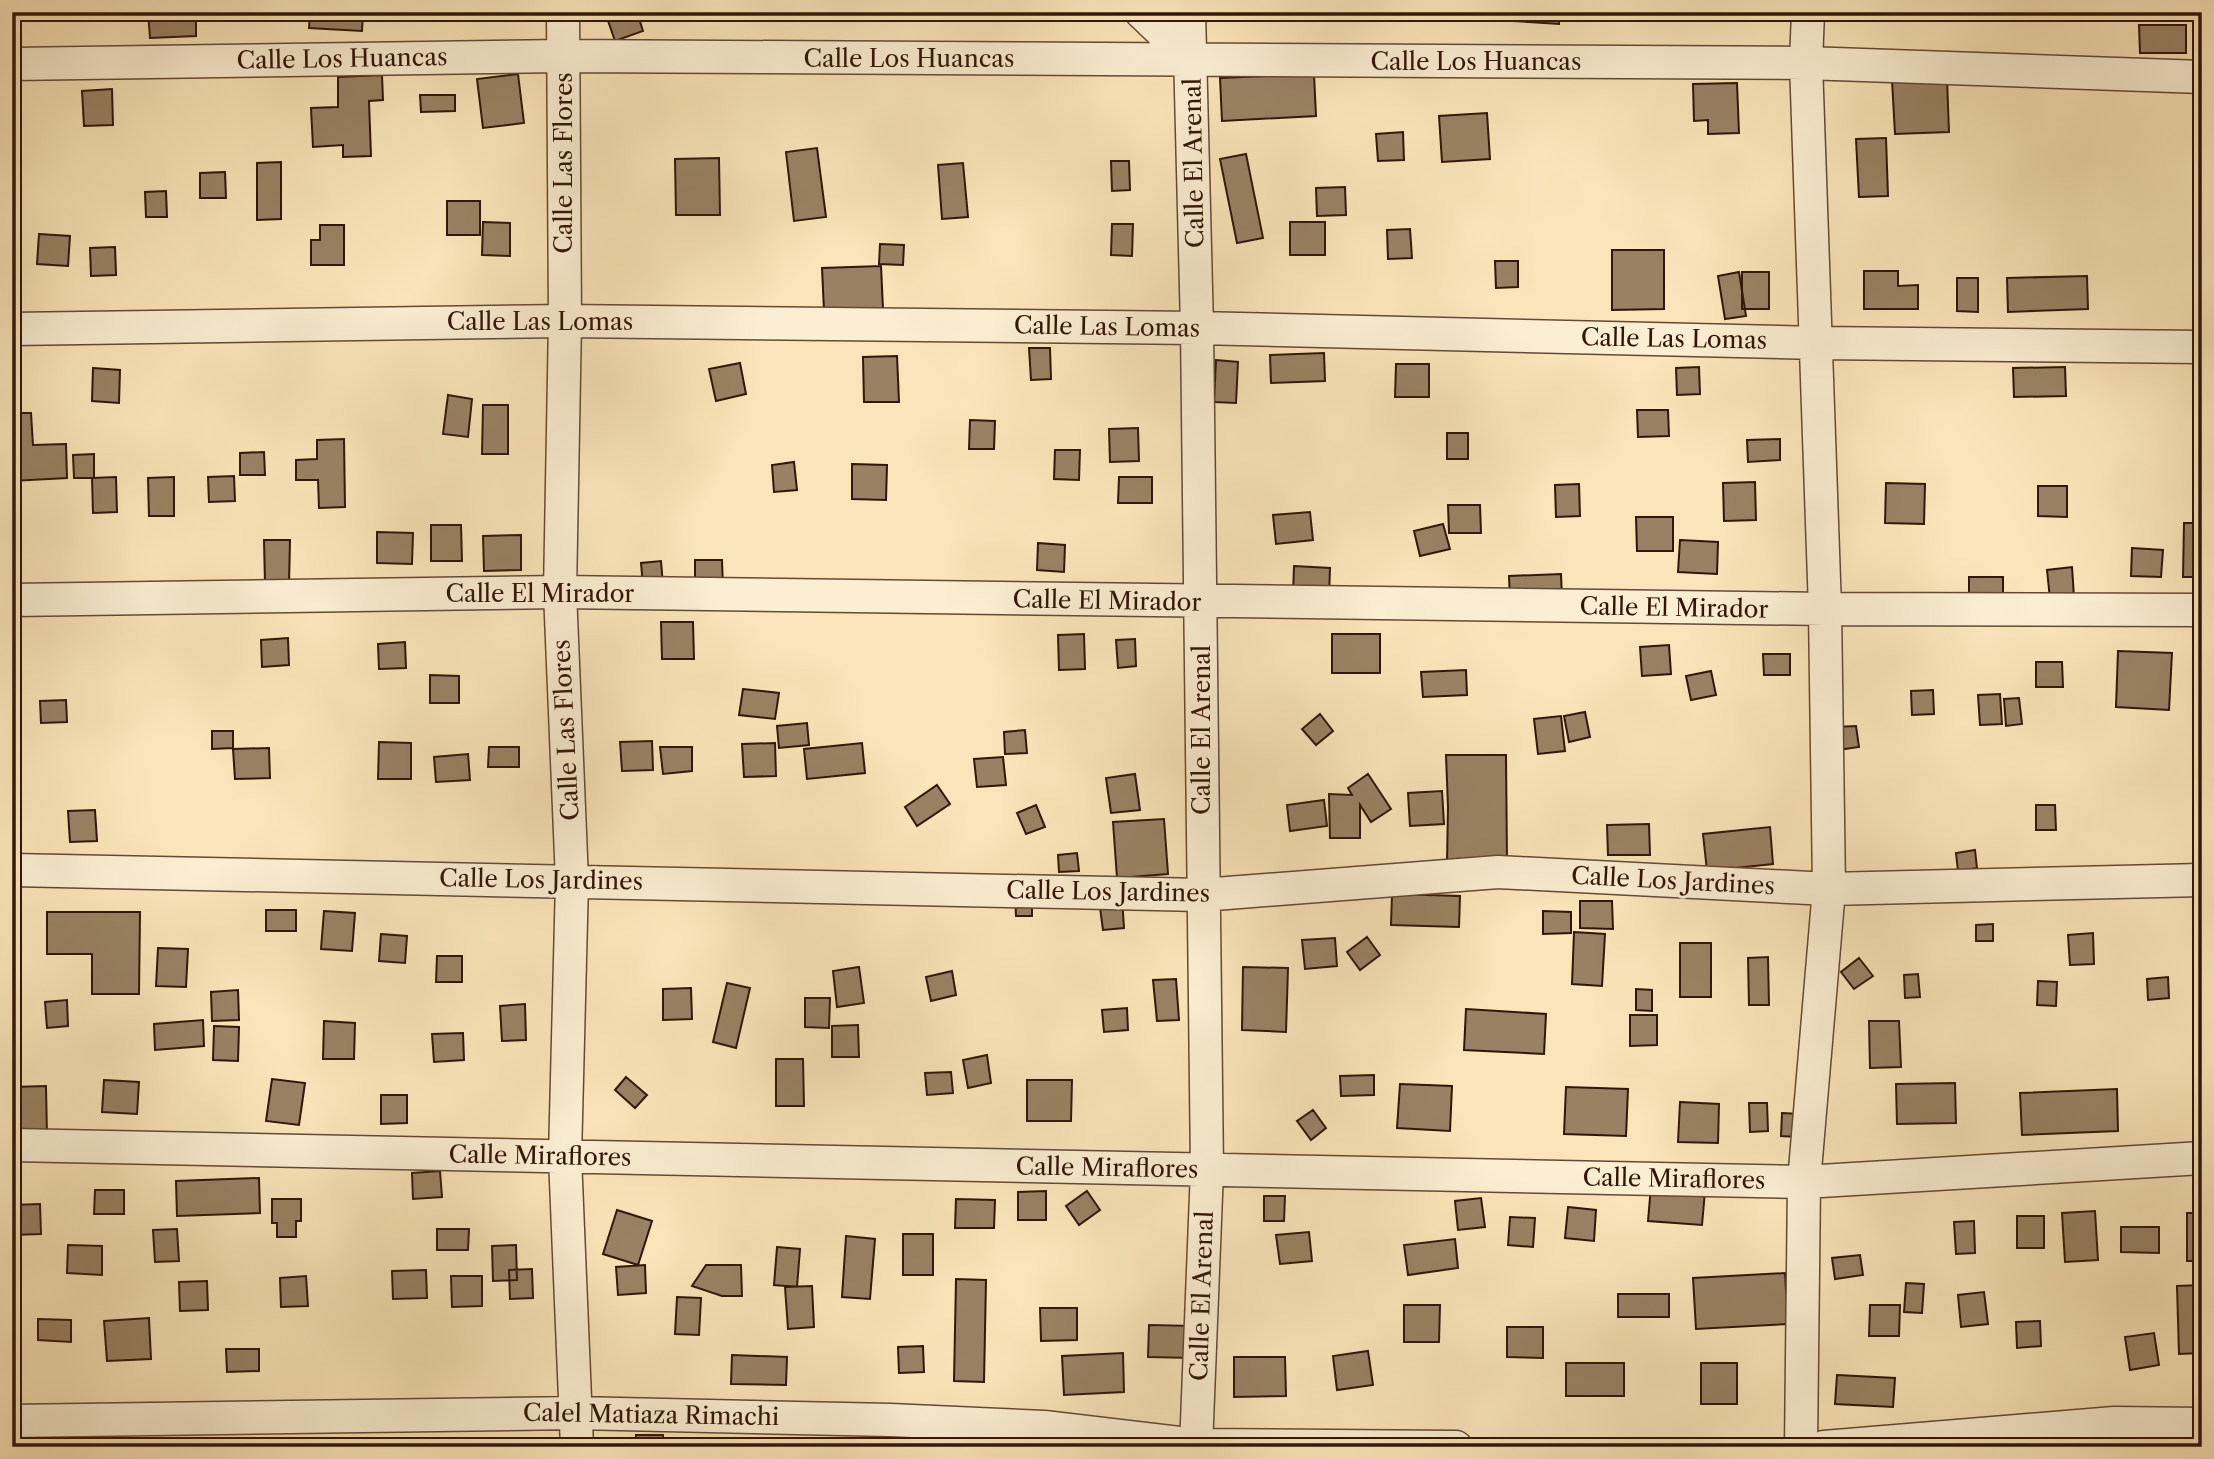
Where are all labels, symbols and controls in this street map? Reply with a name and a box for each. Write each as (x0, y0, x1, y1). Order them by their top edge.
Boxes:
street label: Calle Los Huancas (236, 42, 448, 75)
street label: Calle Los Huancas (804, 44, 1014, 73)
street label: Calle Los Huancas (1371, 47, 1581, 76)
street label: Calle Las Flores (549, 72, 578, 254)
street label: Calle El Arenal (1178, 78, 1209, 248)
street label: Calle Las Lomas (447, 307, 633, 336)
street label: Calle Las Lomas (1014, 310, 1200, 343)
street label: Calle Las Lomas (1581, 322, 1767, 355)
street label: Calle El Mirador (446, 579, 634, 608)
street label: Calle El Mirador (1012, 584, 1202, 617)
street label: Calle El Mirador (1579, 591, 1769, 624)
street label: Calle Las Flores (546, 639, 585, 821)
street label: Calle El Arenal (1187, 645, 1216, 815)
street label: Calle Los Jardines (1570, 861, 1776, 900)
street label: Calle Los Jardines (439, 863, 643, 896)
street label: Calle Los Jardines (1006, 875, 1210, 908)
street label: Calle Miraflores (448, 1139, 632, 1172)
street label: Calle Miraflores (1015, 1151, 1199, 1184)
street label: Calle Miraflores (1582, 1162, 1766, 1195)
street label: Calle El Arenal (1184, 1210, 1219, 1382)
street label: Calel Matiaza Rimachi (523, 1398, 779, 1431)

